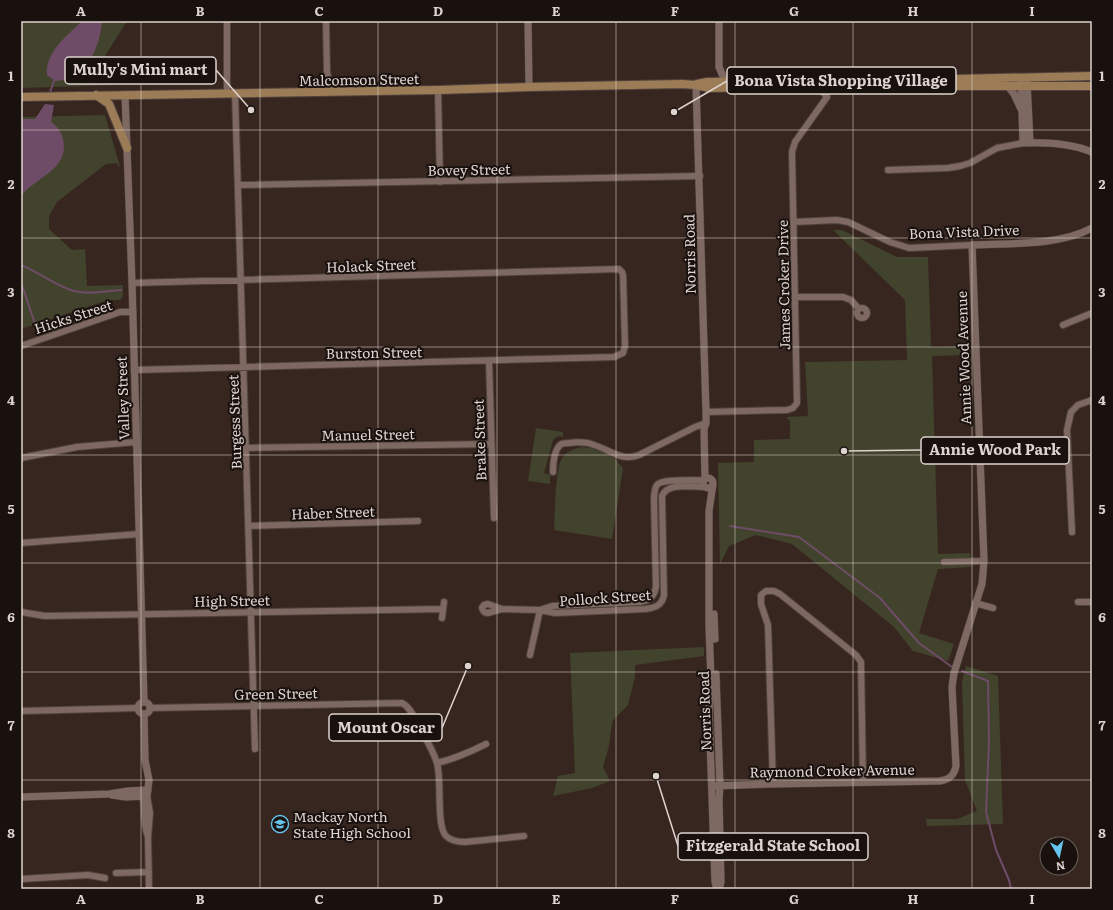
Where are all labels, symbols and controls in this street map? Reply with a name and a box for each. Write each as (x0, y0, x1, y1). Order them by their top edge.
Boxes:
text: A (76, 1, 86, 20)
text: B (196, 1, 205, 20)
text: C (314, 1, 324, 20)
text: D (433, 1, 443, 20)
text: E (552, 1, 561, 20)
text: F (671, 1, 679, 20)
text: G (789, 1, 799, 20)
text: H (908, 1, 919, 20)
text: I (1029, 1, 1035, 20)
callout: Mully's Mini mart (65, 57, 216, 84)
text: Mully's Mini mart (72, 57, 208, 80)
text: 1 (8, 66, 14, 85)
text: 1 (1099, 66, 1105, 85)
callout: Bona Vista Shopping Village (727, 67, 956, 94)
street label: Malcomson Street (298, 68, 420, 90)
text: Bona Vista Shopping Village (734, 68, 948, 91)
street label: Bovey Street (427, 158, 511, 180)
text: 2 (8, 174, 15, 193)
text: 2 (1099, 174, 1106, 193)
street label: Norris Road (678, 213, 700, 294)
street label: Bona Vista Drive (908, 219, 1020, 243)
street label: James Croker Drive (772, 220, 794, 350)
street label: Holack Street (326, 253, 417, 277)
text: 3 (7, 282, 15, 301)
text: 3 (1098, 282, 1106, 301)
street label: Annie Wood Avenue (951, 291, 975, 425)
street label: Hicks Street (31, 294, 115, 338)
street label: Burston Street (325, 341, 423, 363)
street label: Valley Street (111, 355, 133, 440)
street label: Burgess Street (222, 374, 246, 470)
text: 4 (7, 390, 15, 409)
text: 4 (1098, 390, 1106, 409)
street label: Brake Street (468, 398, 490, 481)
street label: Manuel Street (321, 423, 415, 445)
callout: Annie Wood Park (921, 437, 1069, 464)
text: Annie Wood Park (929, 437, 1062, 460)
text: 5 (7, 499, 15, 518)
text: 5 (1098, 499, 1106, 518)
street label: Haber Street (291, 501, 376, 523)
street label: Pollock Street (558, 584, 652, 610)
street label: High Street (194, 589, 271, 611)
text: 6 (7, 607, 15, 626)
text: 6 (1098, 607, 1106, 626)
street label: Norris Road (693, 670, 715, 751)
street label: Green Street (234, 682, 318, 704)
callout: Mount Oscar (329, 714, 442, 741)
text: 7 (7, 715, 15, 734)
text: Mount Oscar (337, 715, 435, 738)
text: 7 (1098, 715, 1106, 734)
street label: Raymond Croker Avenue (749, 759, 915, 781)
place label: Mackay North State High School (293, 806, 411, 842)
school or university icon: Mackay North State High School (270, 814, 290, 834)
text: 8 (7, 823, 15, 842)
text: 8 (1098, 823, 1106, 842)
callout: Fitzgerald State School (678, 833, 868, 860)
text: Fitzgerald State School (686, 833, 861, 856)
north arrow (1039, 836, 1079, 876)
text: N (1055, 858, 1067, 875)
text: A (76, 889, 86, 908)
text: B (196, 889, 205, 908)
text: C (314, 889, 324, 908)
text: D (433, 889, 443, 908)
text: E (552, 889, 561, 908)
text: F (671, 889, 679, 908)
text: G (789, 889, 799, 908)
text: H (908, 889, 919, 908)
text: I (1029, 889, 1035, 908)

